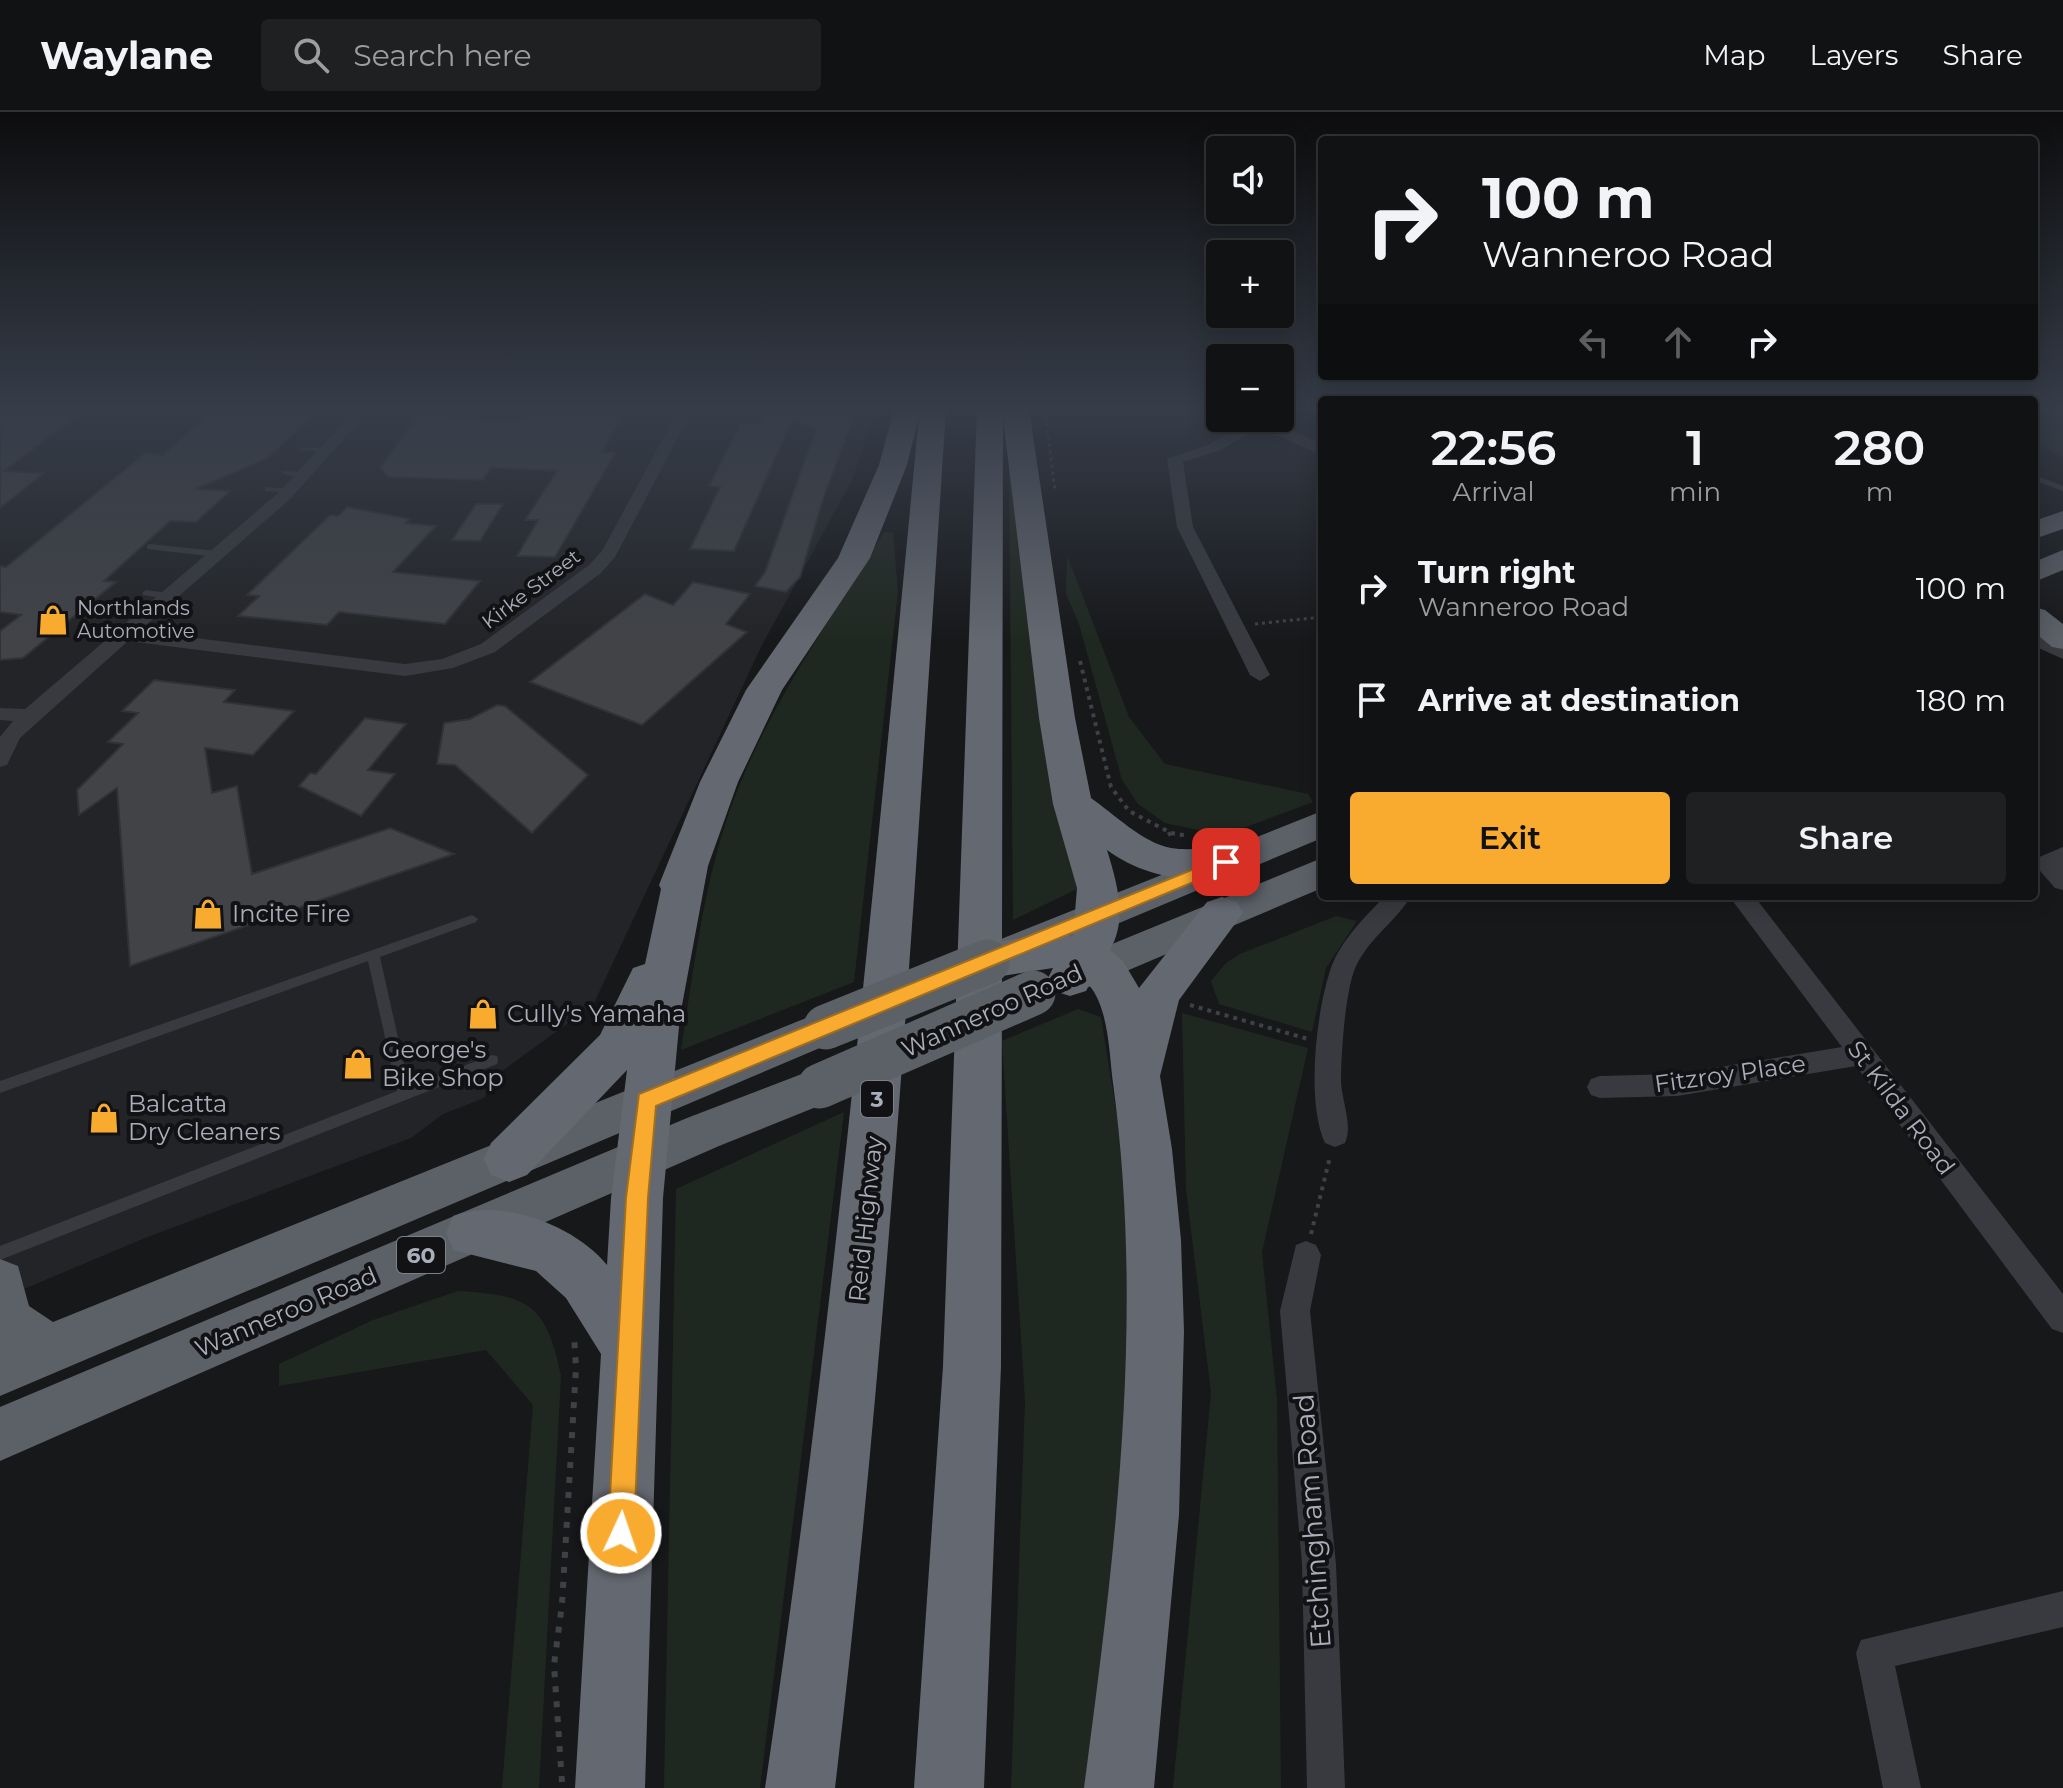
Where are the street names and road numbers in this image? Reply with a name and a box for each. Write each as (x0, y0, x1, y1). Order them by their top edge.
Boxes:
street label: Kirke Street (477, 544, 585, 634)
street label: Wanneroo Road (897, 958, 1087, 1063)
street label: St Kilda Road (1842, 1035, 1961, 1180)
street label: Fitzroy Place (1652, 1049, 1807, 1098)
road number: 3 (861, 1081, 893, 1117)
street label: Reid Highway (842, 1135, 889, 1303)
road number: 60 (397, 1237, 445, 1273)
street label: Wanneroo Road (190, 1260, 381, 1363)
street label: Etchingham Road (1286, 1393, 1338, 1649)

